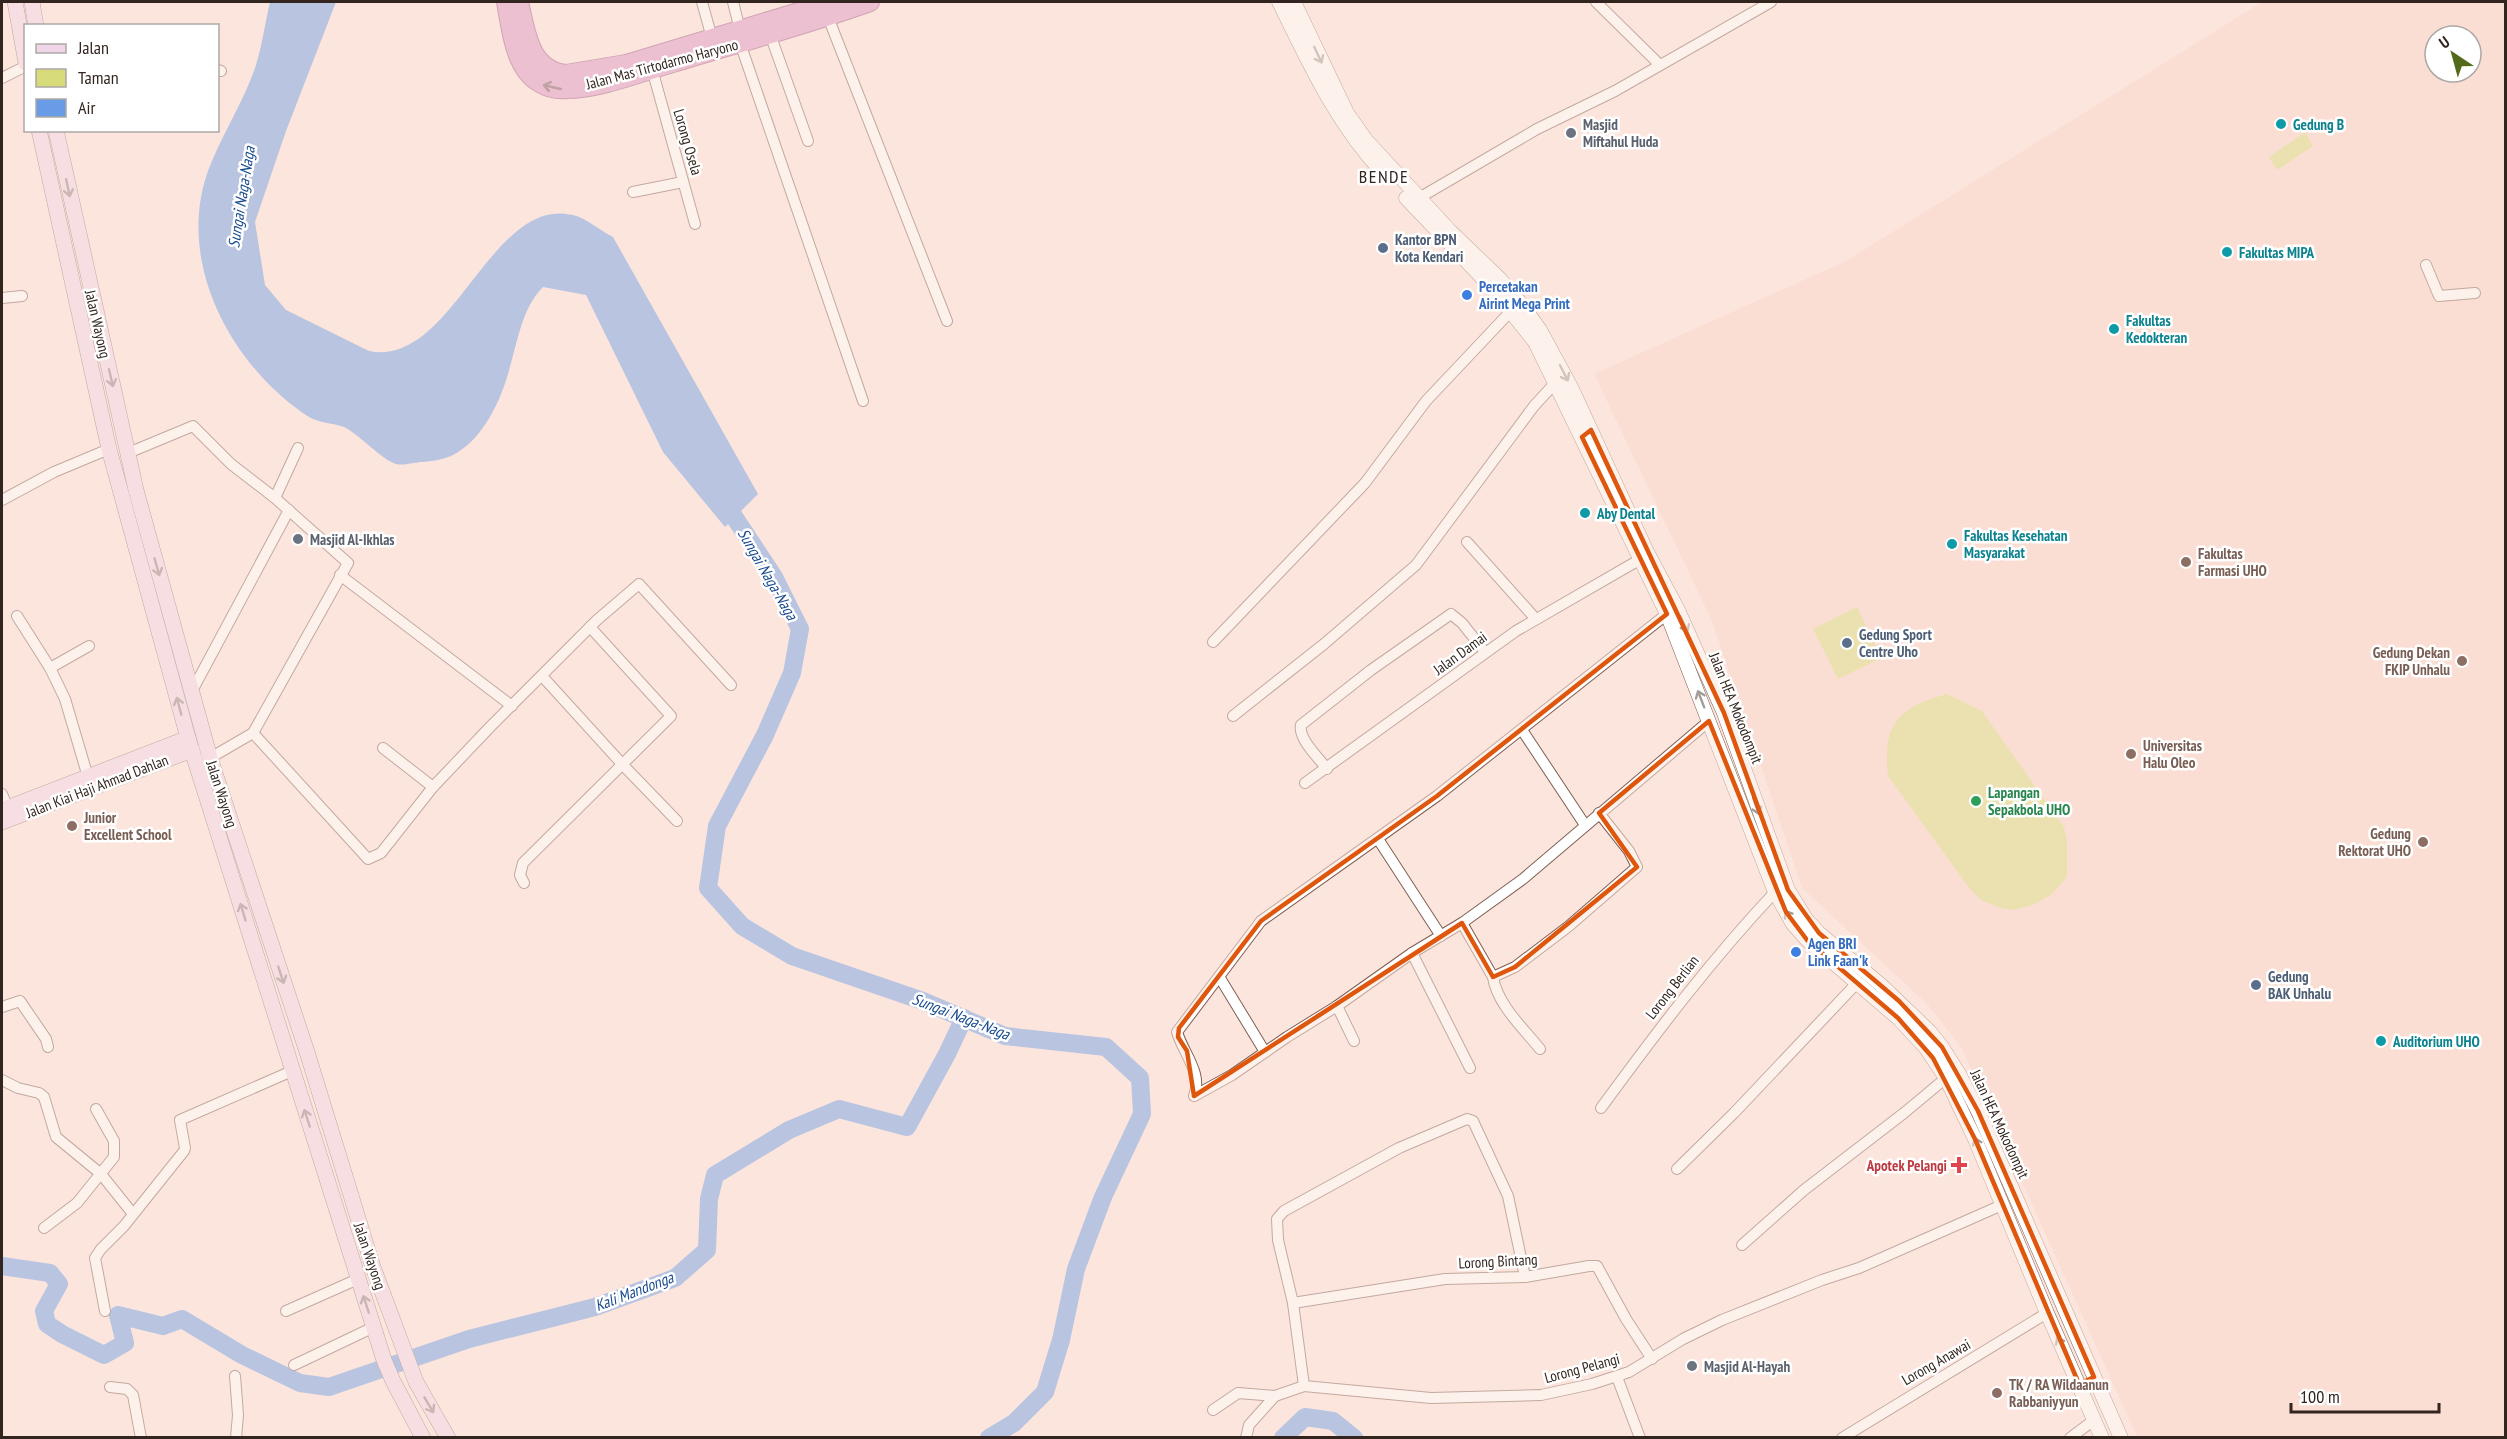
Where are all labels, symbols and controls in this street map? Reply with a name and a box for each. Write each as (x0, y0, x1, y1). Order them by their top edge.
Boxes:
legend (24, 24, 219, 132)
north arrow (2423, 24, 2483, 84)
text: U (2435, 31, 2453, 52)
street label: Jalan Mas Tirtodarmo Haryono (583, 35, 740, 94)
text: Jalan (77, 36, 109, 59)
one-way arrow (1313, 45, 1325, 63)
text: Taman (78, 66, 119, 89)
one-way arrow (543, 80, 562, 92)
text: Air (78, 96, 95, 119)
street label: Lorong Osela (670, 107, 706, 177)
place label: Masjid Miftahul Huda (1583, 115, 1659, 151)
place label: Gedung B (2293, 115, 2344, 134)
marker: Gedung B (2274, 117, 2288, 131)
marker: Masjid Miftahul Huda (1564, 126, 1578, 140)
water label: Sungai Naga-Naga (223, 143, 259, 249)
district label: BENDE (1359, 165, 1409, 188)
one-way arrow (63, 178, 75, 197)
place label: Kantor BPN Kota Kendari (1395, 230, 1463, 266)
marker: Kantor BPN Kota Kendari (1376, 241, 1390, 255)
place label: Fakultas MIPA (2239, 243, 2315, 262)
marker: Fakultas MIPA (2220, 245, 2234, 259)
place label: Percetakan Airint Mega Print (1478, 277, 1570, 313)
street label: Jalan Wayong (81, 287, 115, 360)
marker: Percetakan Airint Mega Print (1460, 288, 1474, 302)
place label: Fakultas Kedokteran (2126, 311, 2188, 347)
marker: Fakultas Kedokteran (2107, 322, 2121, 336)
one-way arrow (1558, 364, 1570, 381)
one-way arrow (105, 368, 117, 387)
place label: Aby Dental (1596, 504, 1655, 523)
marker: Aby Dental (1578, 506, 1592, 520)
water label: Sungai Naga-Naga (734, 525, 803, 625)
place label: Fakultas Kesehatan Masyarakat (1964, 526, 2068, 562)
place label: Masjid Al-Ikhlas (310, 530, 395, 549)
marker: Masjid Al-Ikhlas (291, 532, 305, 546)
marker: Fakultas Kesehatan Masyarakat (1945, 537, 1959, 551)
place label: Fakultas Farmasi UHO (2198, 544, 2267, 580)
marker: Fakultas Farmasi UHO (2179, 555, 2193, 569)
one-way arrow (152, 557, 163, 576)
one-way arrow (1679, 615, 1690, 633)
place label: Gedung Sport Centre Uho (1859, 625, 1933, 661)
street label: Jalan Damai (1429, 627, 1491, 679)
marker: Gedung Sport Centre Uho (1840, 636, 1854, 650)
place label: Gedung Dekan FKIP Unhalu (2373, 643, 2450, 679)
street label: Jalan HEA Mokodompit (1705, 649, 1767, 766)
marker: Gedung Dekan FKIP Unhalu (2455, 654, 2469, 668)
one-way arrow (1694, 690, 1705, 709)
one-way arrow (173, 697, 184, 716)
place label: Universitas Halu Oleo (2143, 736, 2202, 772)
marker: Universitas Halu Oleo (2124, 747, 2138, 761)
street label: Jalan Kiai Haji Ahmad Dahlan (22, 750, 171, 822)
street label: Jalan Wayong (202, 757, 242, 830)
place label: Lapangan Sepakbola UHO (1988, 783, 2070, 819)
marker: Lapangan Sepakbola UHO (1969, 794, 1983, 808)
one-way arrow (1752, 796, 1763, 814)
place label: Junior Excellent School (83, 808, 172, 844)
marker: Junior Excellent School (65, 819, 79, 833)
place label: Gedung Rektorat UHO (2338, 824, 2411, 860)
marker: Gedung Rektorat UHO (2416, 835, 2430, 849)
one-way arrow (237, 903, 248, 922)
one-way arrow (1784, 910, 1796, 927)
place label: Agen BRI Link Faan'k (1807, 934, 1869, 970)
marker: Agen BRI Link Faan'k (1789, 945, 1803, 959)
street label: Lorong Berlian (1641, 951, 1703, 1023)
one-way arrow (277, 965, 288, 984)
place label: Gedung BAK Unhalu (2268, 967, 2331, 1003)
marker: Gedung BAK Unhalu (2249, 978, 2263, 992)
water label: Sungai Naga-Naga (910, 988, 1014, 1044)
place label: Auditorium UHO (2392, 1032, 2480, 1051)
marker: Auditorium UHO (2374, 1034, 2388, 1048)
street label: Jalan HEA Mokodompit (1966, 1066, 2034, 1181)
one-way arrow (301, 1109, 312, 1128)
one-way arrow (1972, 1138, 1983, 1156)
place label: Apotek Pelangi (1866, 1156, 1947, 1175)
marker: Apotek Pelangi (1952, 1158, 1966, 1172)
street label: Jalan Wayong (349, 1219, 390, 1292)
street label: Lorong Bintang (1458, 1249, 1538, 1273)
water label: Kali Mandonga (592, 1266, 678, 1315)
one-way arrow (360, 1295, 371, 1314)
street label: Lorong Anawai (1898, 1335, 1974, 1389)
one-way arrow (2055, 1337, 2067, 1355)
street label: Lorong Pelangi (1542, 1349, 1622, 1387)
place label: Masjid Al-Hayah (1704, 1357, 1790, 1376)
marker: Masjid Al-Hayah (1685, 1359, 1699, 1373)
place label: TK / RA Wildaanun Rabbaniyyun (2009, 1375, 2109, 1411)
scale bar (2291, 1376, 2440, 1414)
text: 100 m (2300, 1385, 2340, 1408)
marker: TK / RA Wildaanun Rabbaniyyun (1990, 1386, 2004, 1400)
one-way arrow (423, 1396, 435, 1413)

